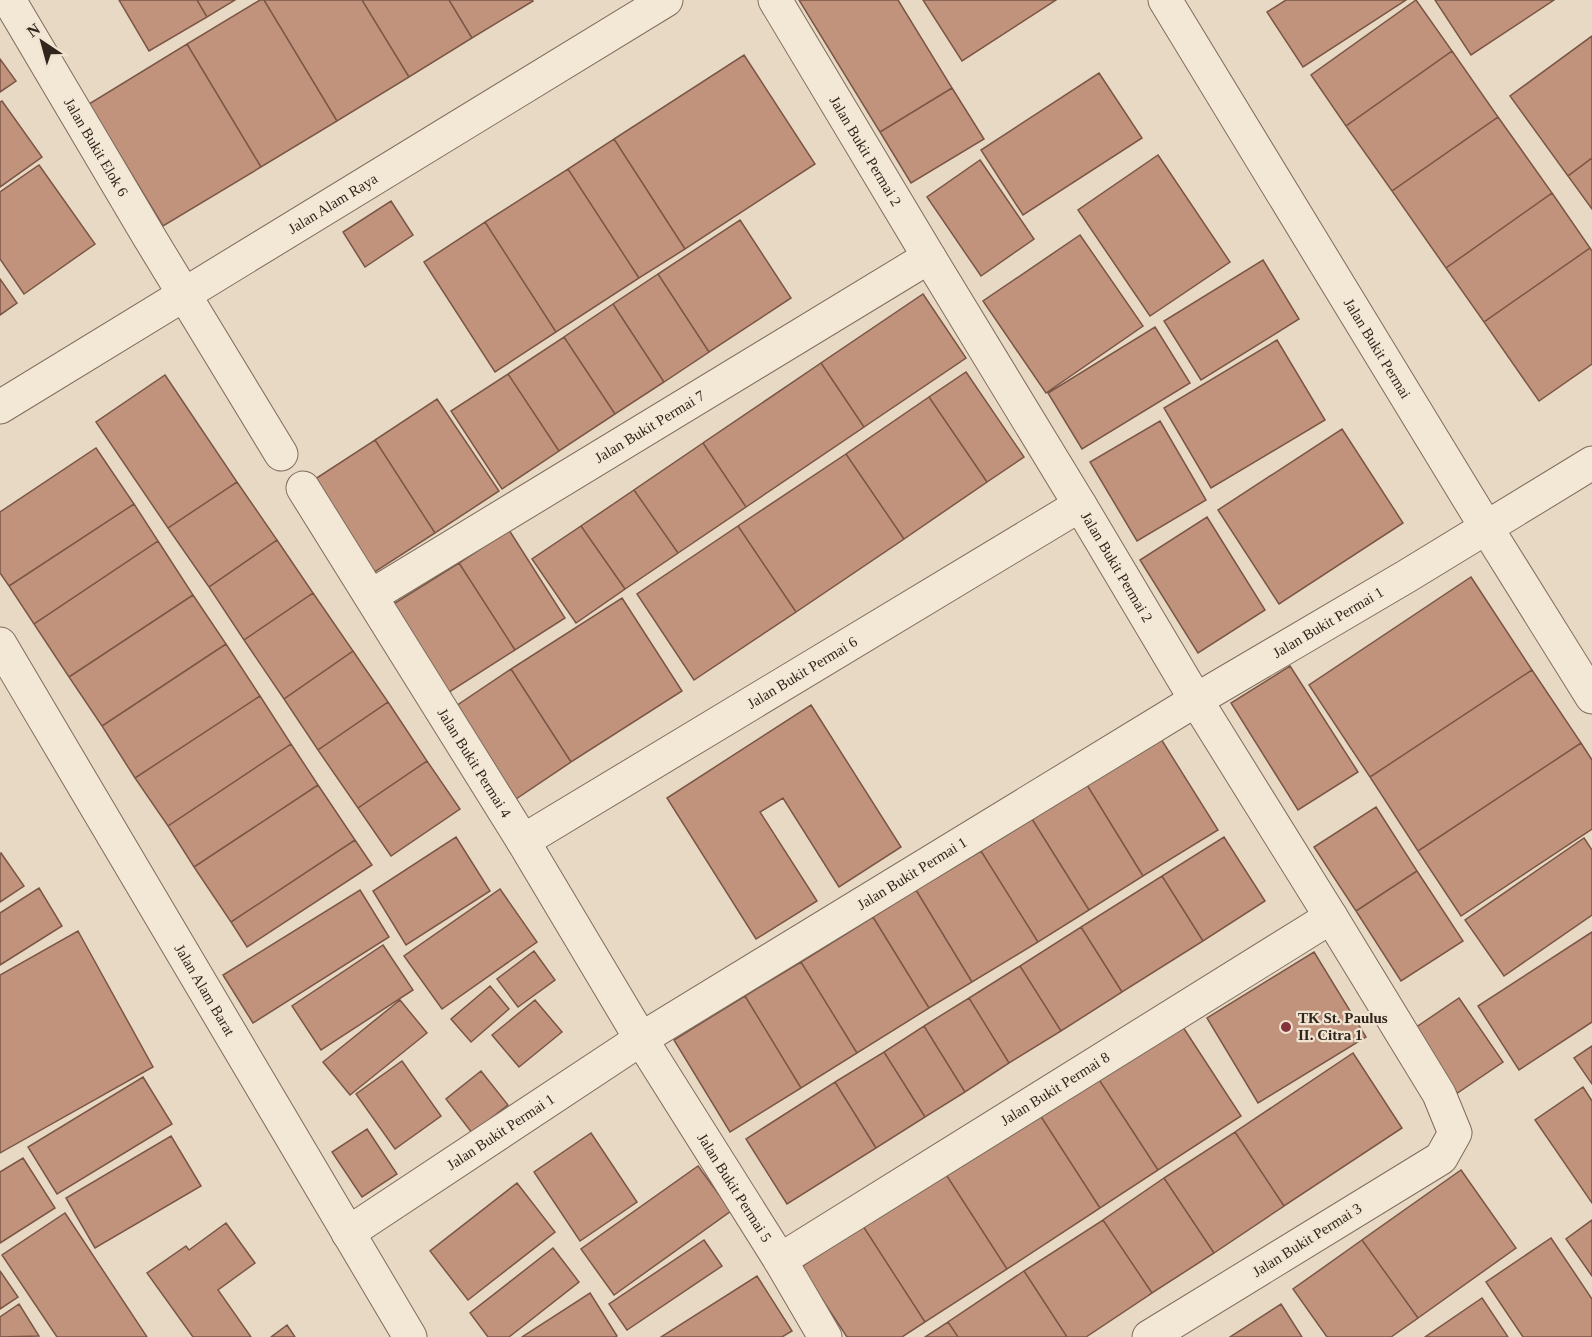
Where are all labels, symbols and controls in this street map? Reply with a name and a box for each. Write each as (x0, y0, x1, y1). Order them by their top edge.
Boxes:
north arrow (12, 12, 72, 72)
text: N (24, 20, 44, 41)
street label: Jalan Bukit Permai 2 (826, 93, 905, 209)
street label: Jalan Bukit Elok 6 (61, 95, 132, 200)
street label: Jalan Alam Raya (285, 170, 381, 237)
street label: Jalan Bukit Permai (1341, 296, 1414, 401)
street label: Jalan Bukit Permai 7 (592, 387, 708, 466)
street label: Jalan Bukit Permai 2 (1078, 509, 1156, 625)
street label: Jalan Bukit Permai 1 (1270, 584, 1386, 661)
street label: Jalan Bukit Permai 6 (744, 633, 860, 712)
street label: Jalan Bukit Permai 4 (434, 705, 515, 821)
street label: Jalan Bukit Permai 1 (854, 834, 970, 913)
street label: Jalan Alam Barat (171, 941, 238, 1039)
place label: TK St. Paulus II. Citra 1 (1298, 1010, 1388, 1043)
marker: TK St. Paulus II. Citra 1 (1279, 1020, 1293, 1034)
street label: Jalan Bukit Permai 8 (998, 1049, 1113, 1129)
street label: Jalan Bukit Permai 1 (444, 1091, 557, 1173)
street label: Jalan Bukit Permai 5 (694, 1130, 775, 1245)
street label: Jalan Bukit Permai 3 (1250, 1200, 1364, 1280)

